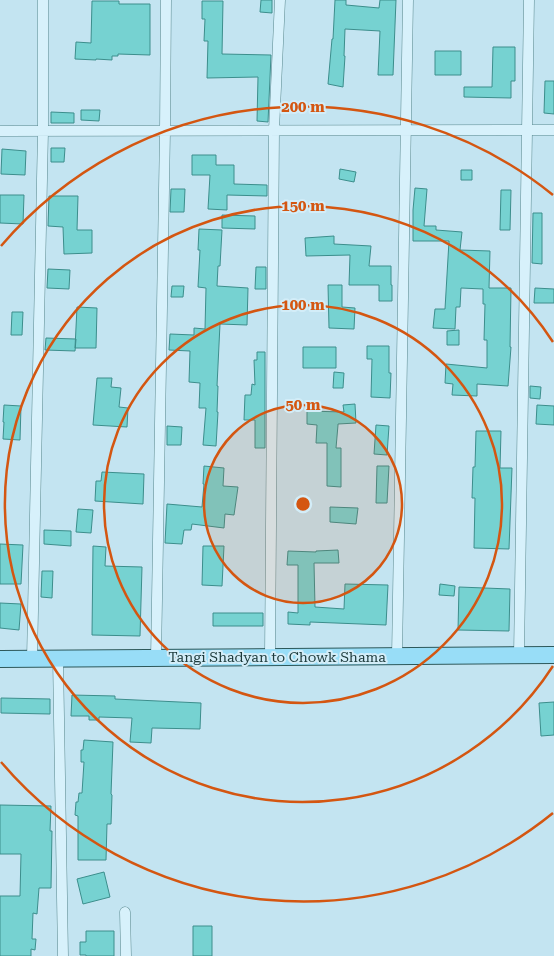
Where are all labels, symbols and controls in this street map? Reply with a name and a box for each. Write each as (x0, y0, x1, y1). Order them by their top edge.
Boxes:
text: 200 m (281, 98, 325, 116)
text: 150 m (281, 197, 325, 215)
text: 100 m (281, 296, 325, 314)
text: 50 m (285, 396, 321, 414)
centre of rings (294, 495, 312, 513)
street label: Tangi Shadyan to Chowk Shama (168, 649, 386, 665)

